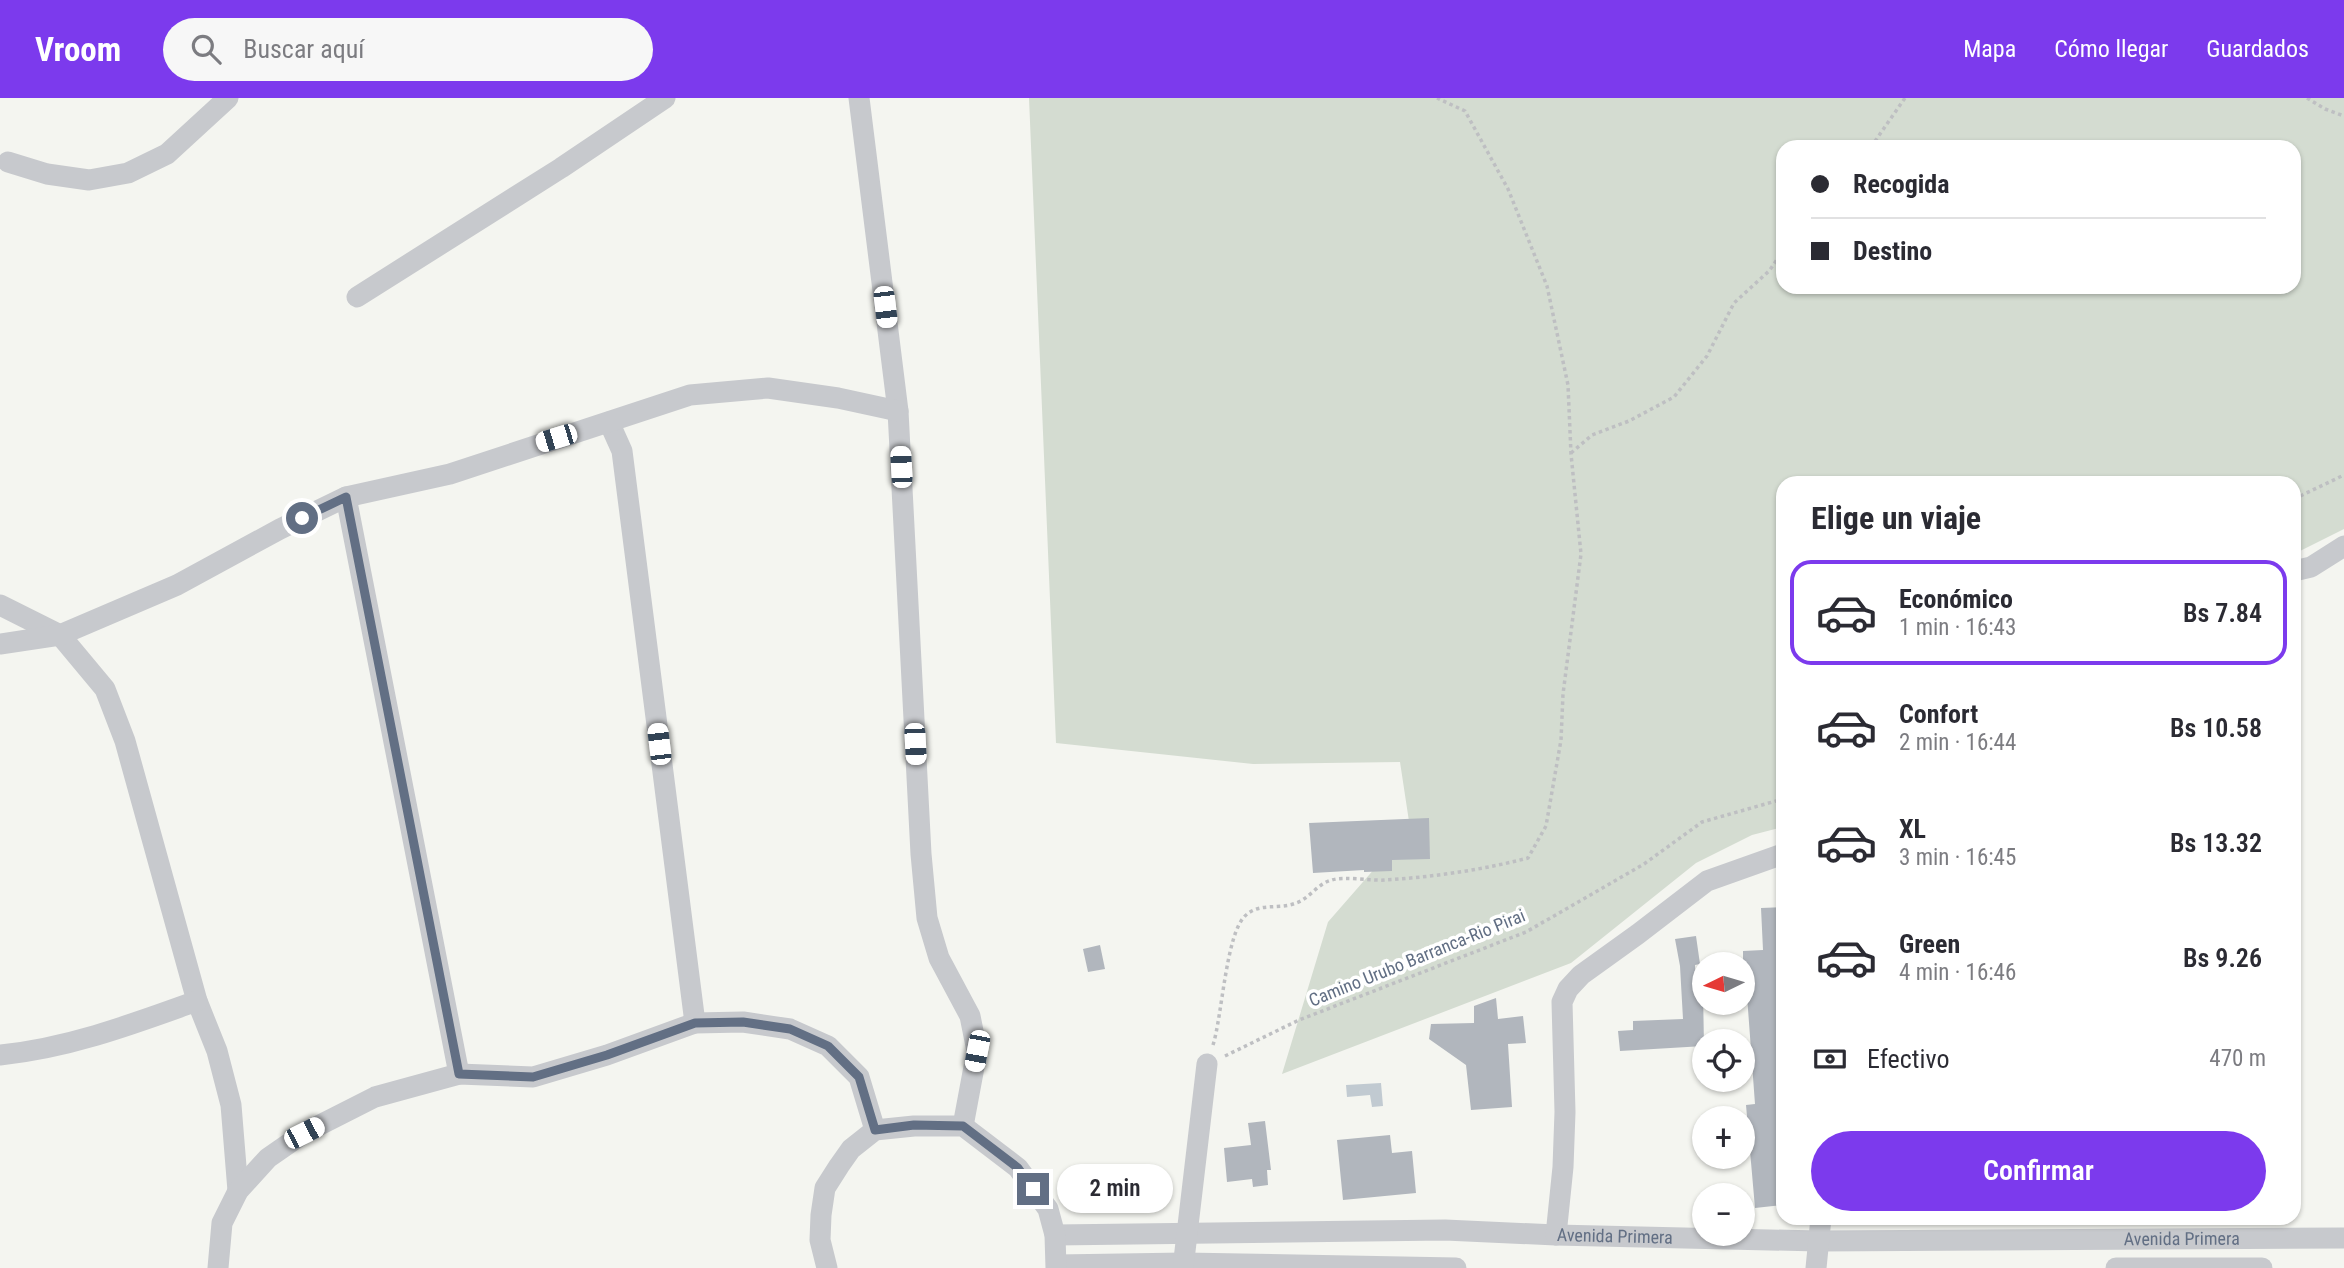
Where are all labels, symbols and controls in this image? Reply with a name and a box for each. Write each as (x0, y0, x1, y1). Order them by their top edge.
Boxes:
search box (163, 18, 653, 81)
text: Vroom (35, 30, 121, 69)
icon: search (187, 30, 225, 68)
text: Buscar aquí (243, 34, 364, 64)
text: Mapa (1963, 35, 2016, 63)
text: Cómo llegar (2054, 35, 2168, 63)
text: Guardados (2206, 35, 2309, 63)
text: Recogida (1853, 169, 1950, 199)
text: Destino (1853, 236, 1932, 266)
car (873, 285, 898, 329)
car (533, 422, 580, 454)
car (890, 445, 913, 489)
text: Elige un viaje (1811, 499, 1981, 537)
route start (286, 502, 318, 534)
icon: car (1815, 581, 1878, 644)
text: Económico (1899, 584, 2013, 614)
text: Bs 7.84 (2183, 598, 2262, 628)
text: 1 min · 16:43 (1899, 614, 2016, 641)
icon: car (1815, 696, 1878, 759)
text: Confort (1899, 699, 1978, 729)
text: Bs 10.58 (2170, 713, 2262, 743)
car (647, 722, 672, 766)
car (904, 722, 927, 766)
text: 2 min · 16:44 (1899, 729, 2016, 756)
icon: car (1815, 811, 1878, 874)
text: XL (1899, 814, 1926, 844)
text: Bs 13.32 (2170, 828, 2262, 858)
text: 3 min · 16:45 (1899, 844, 2016, 871)
street label: Camino Urubo Barranca-Rio Pirai (1306, 904, 1528, 1011)
icon: car (1815, 926, 1878, 989)
text: Green (1899, 929, 1960, 959)
text: Bs 9.26 (2183, 943, 2262, 973)
north arrow (1692, 952, 1755, 1015)
map controls (1692, 952, 1755, 1246)
text: 4 min · 16:46 (1899, 959, 2016, 986)
car (963, 1028, 992, 1074)
button: locate (1692, 1029, 1755, 1092)
icon: cash (1811, 1040, 1849, 1078)
text: Efectivo (1867, 1044, 1949, 1074)
text: 470 m (2209, 1045, 2266, 1072)
button: + (1692, 1106, 1755, 1169)
car (281, 1114, 328, 1152)
button: Confirmar (1811, 1131, 2266, 1211)
callout: 2 min (1058, 1164, 1173, 1214)
route end (1017, 1173, 1049, 1205)
text: 2 min (1090, 1175, 1140, 1202)
button: − (1692, 1183, 1755, 1246)
street label: Avenida Primera (1557, 1224, 1673, 1248)
street label: Avenida Primera (2124, 1228, 2240, 1249)

